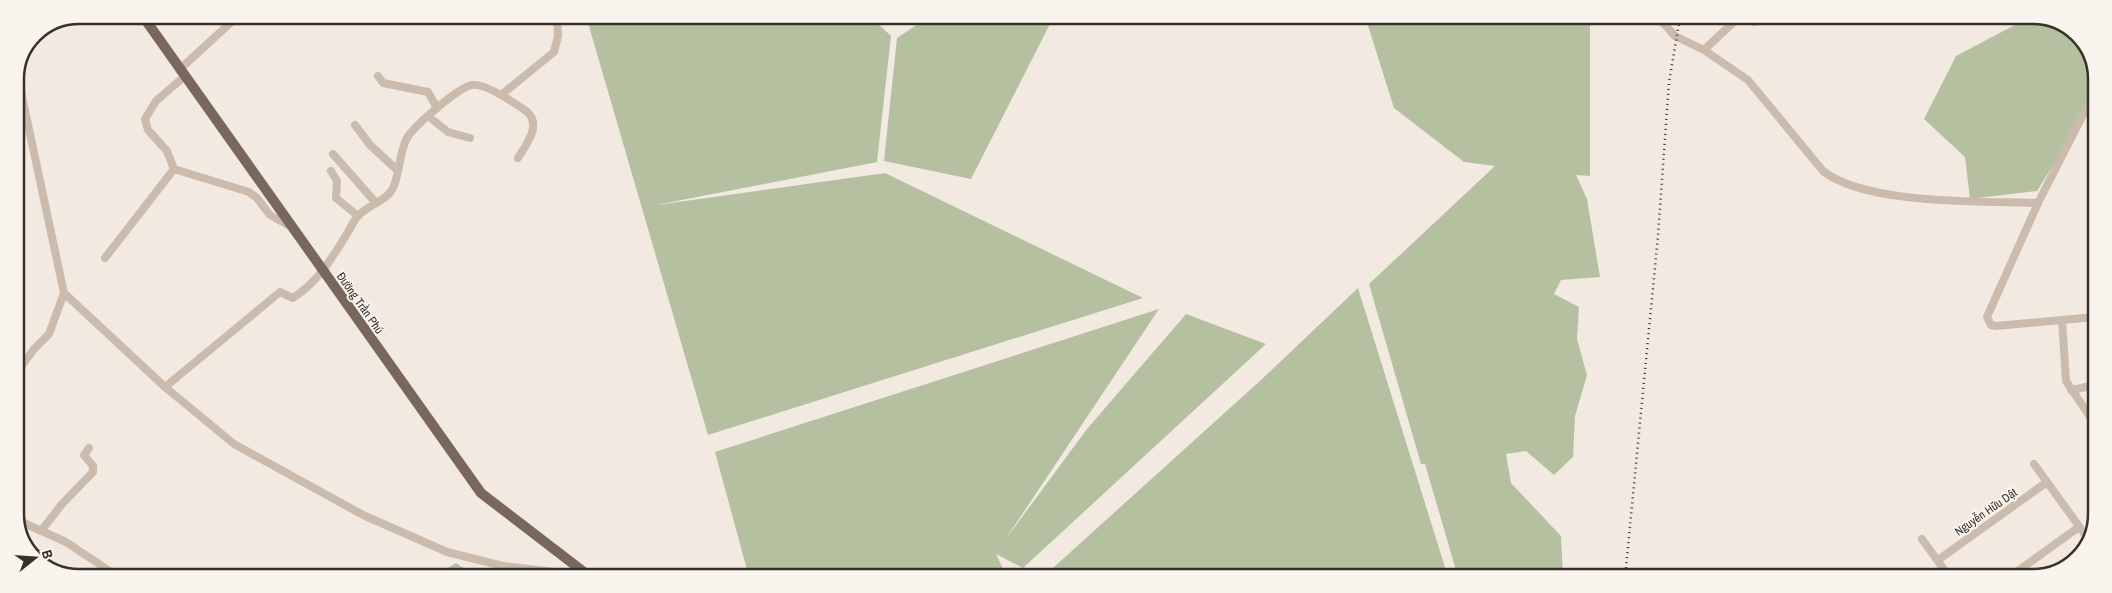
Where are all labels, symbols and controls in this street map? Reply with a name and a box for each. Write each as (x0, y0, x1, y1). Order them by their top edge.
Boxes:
street label: Đường Trần Phú (333, 269, 387, 337)
street label: Nguyễn Hữu Dật (1952, 484, 2021, 539)
north arrow (10, 533, 60, 583)
text: B (38, 548, 57, 561)

